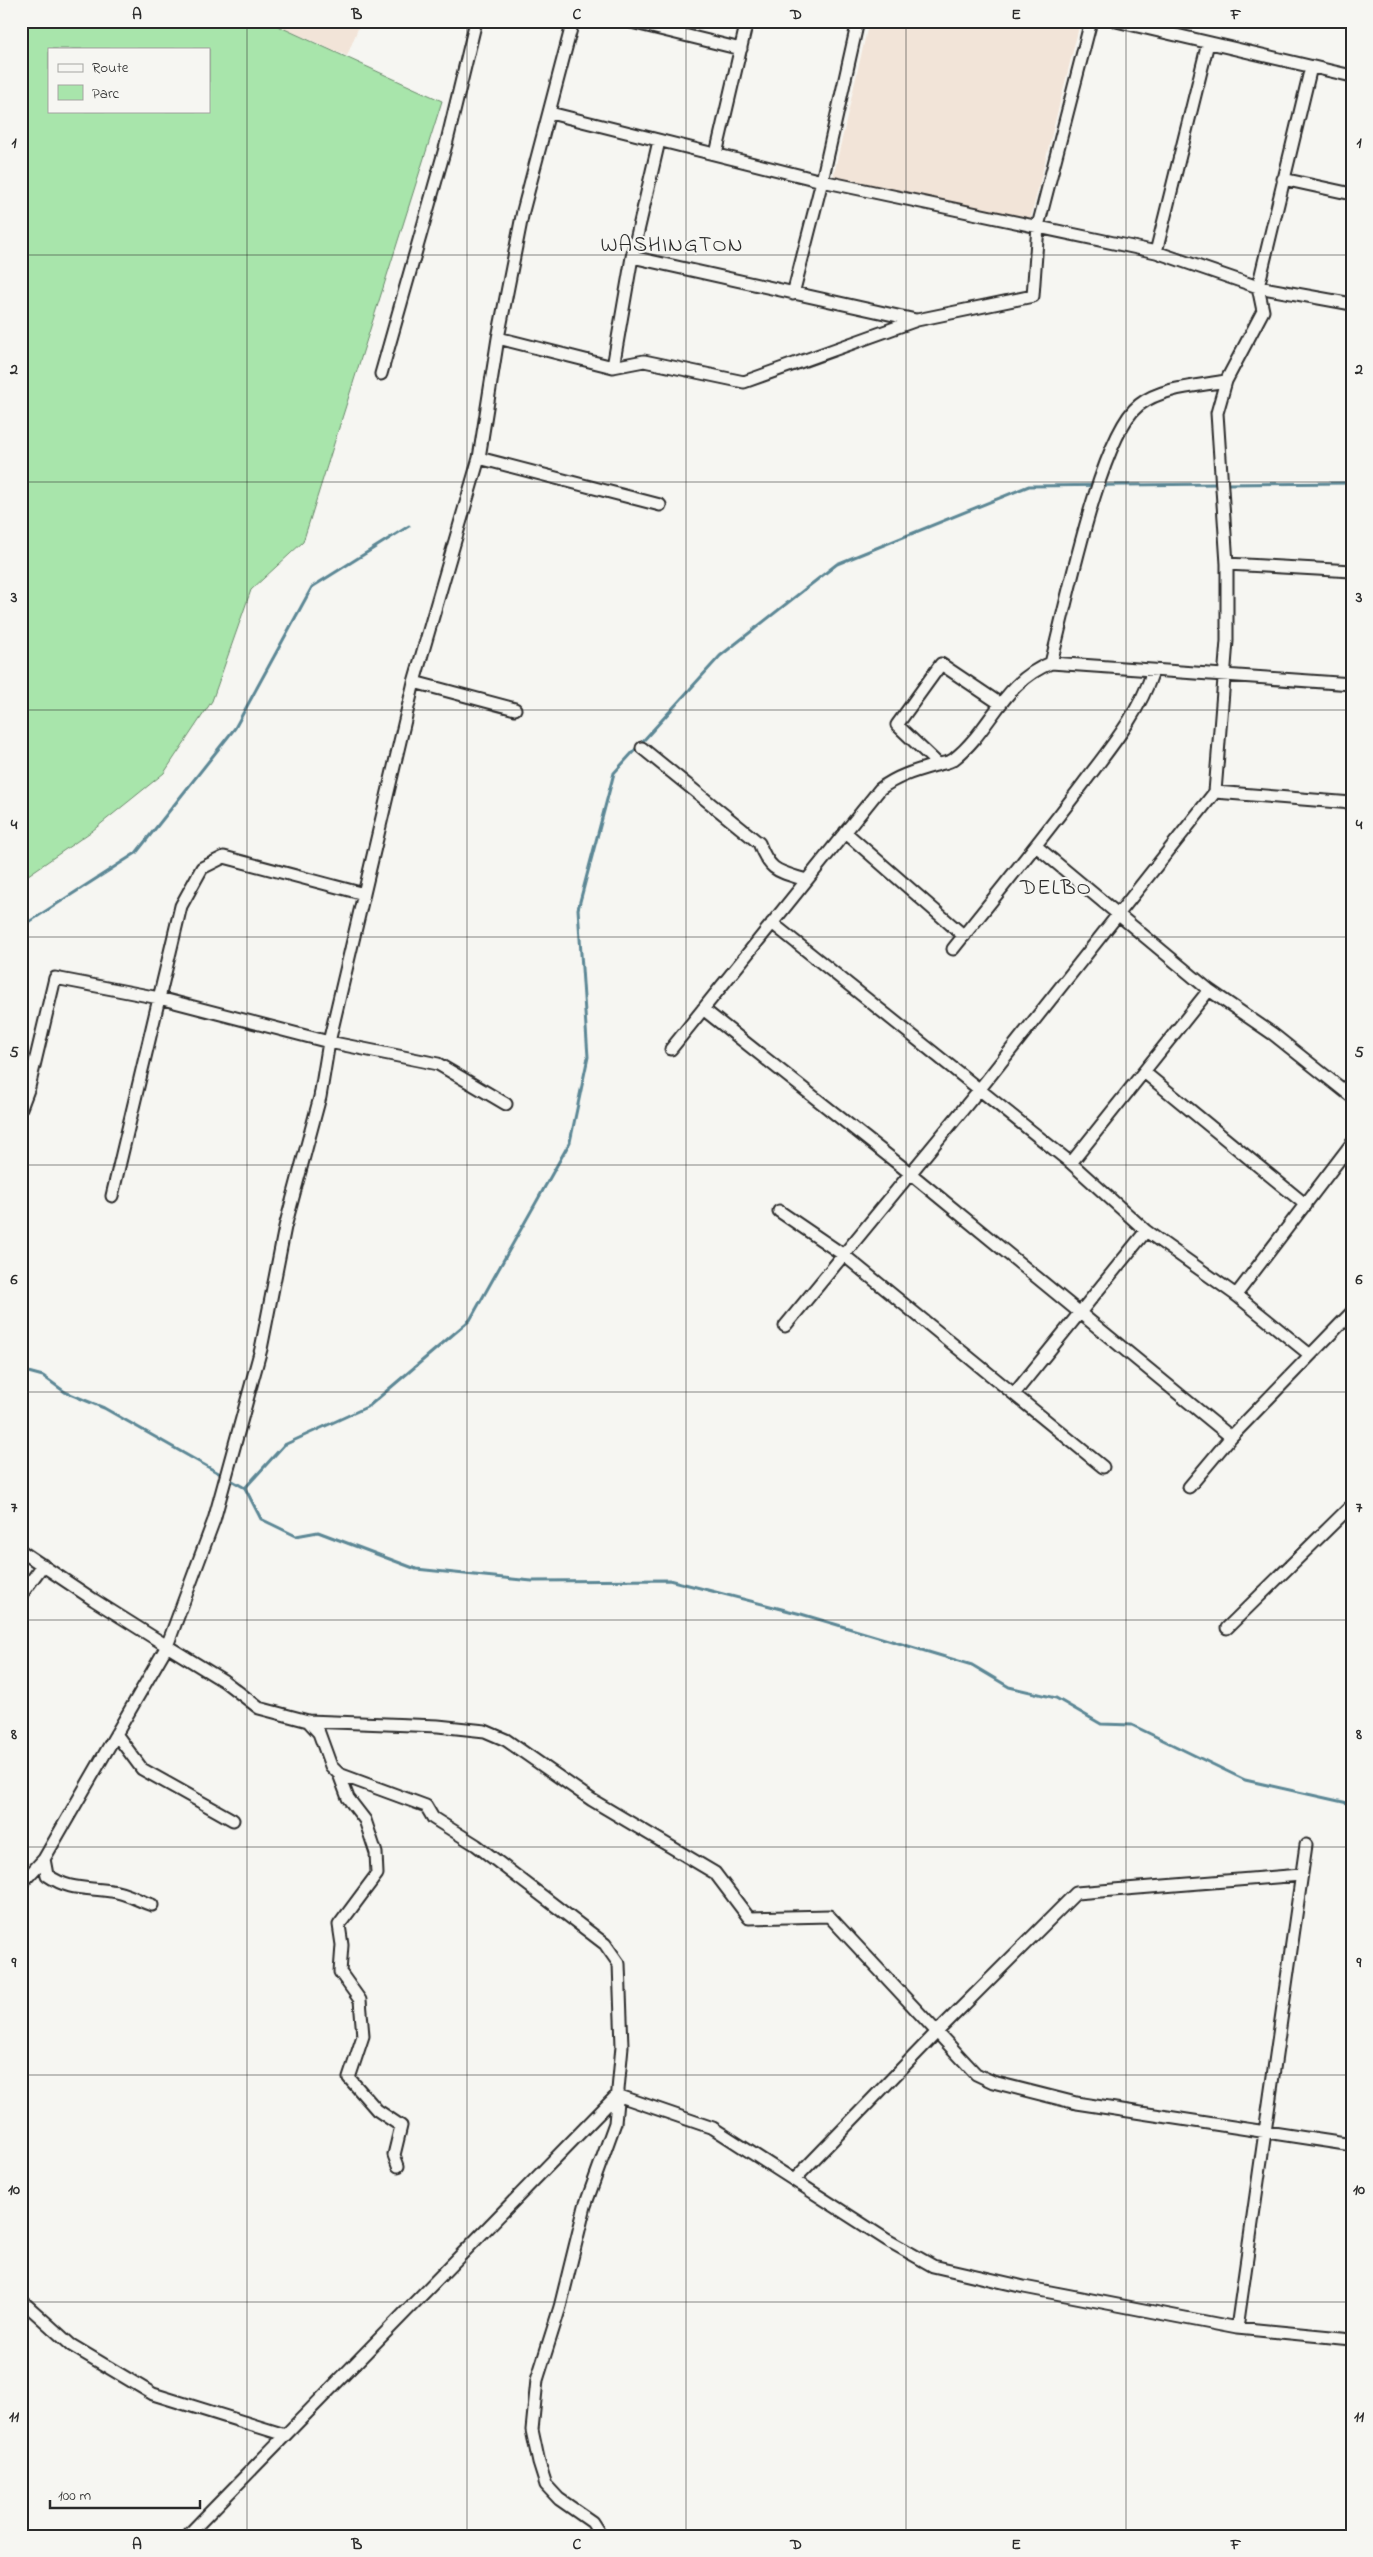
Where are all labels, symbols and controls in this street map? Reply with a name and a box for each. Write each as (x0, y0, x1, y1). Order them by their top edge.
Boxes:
text: A (132, 3, 142, 27)
text: B (351, 3, 363, 27)
text: C (573, 3, 582, 27)
text: D (789, 3, 802, 27)
text: E (1011, 3, 1021, 27)
text: F (1230, 3, 1242, 27)
legend (48, 48, 210, 112)
text: Route (92, 57, 129, 79)
text: Parc (92, 83, 120, 105)
text: 1 (11, 131, 17, 155)
text: 1 (1356, 131, 1362, 155)
district label: WASHINGTON (600, 230, 744, 262)
text: 2 (9, 358, 18, 382)
text: 2 (1354, 358, 1363, 382)
text: 3 (10, 586, 18, 610)
text: 3 (1355, 586, 1363, 610)
text: 4 (10, 813, 18, 837)
text: 4 (1355, 813, 1363, 837)
district label: DELBO (1019, 873, 1092, 905)
text: 5 (9, 1041, 19, 1065)
text: 5 (1354, 1041, 1364, 1065)
text: 6 (9, 1268, 18, 1292)
text: 6 (1354, 1268, 1363, 1292)
text: 7 (11, 1496, 18, 1520)
text: 7 (1356, 1496, 1363, 1520)
text: 8 (10, 1723, 17, 1747)
text: 8 (1355, 1723, 1362, 1747)
text: 9 (11, 1951, 17, 1975)
text: 9 (1356, 1951, 1362, 1975)
text: 10 (8, 2178, 20, 2202)
text: 10 (1353, 2178, 1365, 2202)
text: 11 (9, 2405, 20, 2429)
text: 11 (1354, 2405, 1365, 2429)
scale bar (50, 2477, 200, 2509)
text: 100 m (58, 2485, 91, 2507)
text: A (132, 2533, 142, 2557)
text: B (351, 2533, 363, 2557)
text: C (573, 2533, 582, 2557)
text: D (789, 2533, 802, 2557)
text: E (1011, 2533, 1021, 2557)
text: F (1230, 2533, 1242, 2557)

